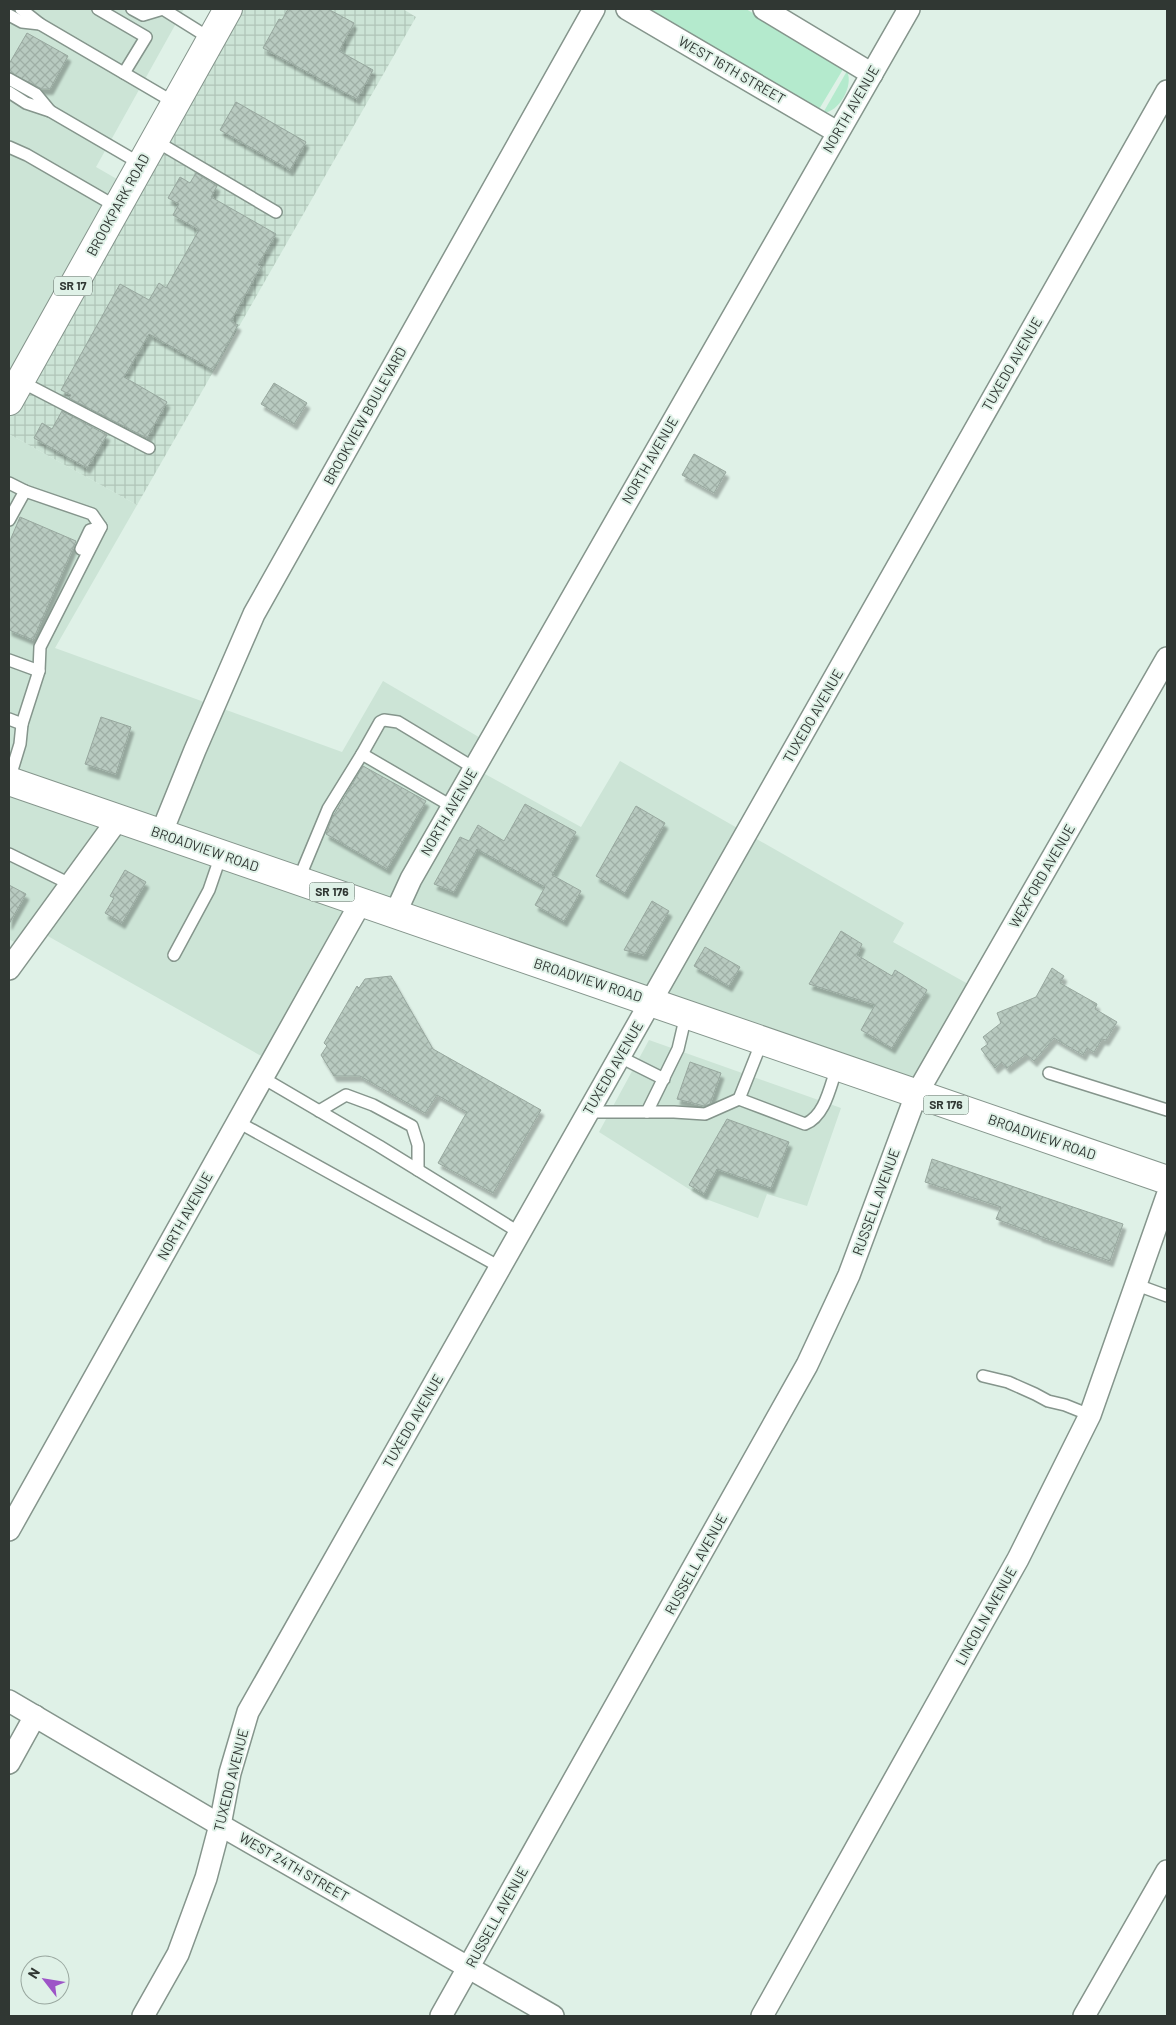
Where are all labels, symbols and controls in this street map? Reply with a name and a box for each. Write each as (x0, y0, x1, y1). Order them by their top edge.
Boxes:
street label: WEST 16TH STREET (676, 32, 789, 107)
street label: NORTH AVENUE (819, 62, 882, 155)
street label: BROOKPARK ROAD (82, 151, 153, 259)
road number: SR 17 (54, 276, 92, 296)
street label: TUXEDO AVENUE (978, 314, 1045, 414)
street label: BROOKVIEW BOULEVARD (320, 344, 410, 488)
street label: NORTH AVENUE (618, 413, 681, 506)
street label: TUXEDO AVENUE (779, 666, 846, 766)
street label: NORTH AVENUE (417, 765, 480, 858)
street label: WEXFORD AVENUE (1005, 821, 1078, 931)
street label: BROADVIEW ROAD (149, 822, 261, 875)
road number: SR 176 (310, 882, 354, 902)
street label: BROADVIEW ROAD (532, 954, 644, 1005)
street label: TUXEDO AVENUE (579, 1018, 646, 1118)
road number: SR 176 (924, 1096, 968, 1114)
street label: BROADVIEW ROAD (986, 1110, 1098, 1163)
street label: RUSSELL AVENUE (848, 1146, 903, 1258)
street label: NORTH AVENUE (153, 1169, 216, 1263)
street label: TUXEDO AVENUE (379, 1371, 446, 1471)
street label: RUSSELL AVENUE (661, 1510, 730, 1617)
street label: LINCOLN AVENUE (952, 1564, 1020, 1668)
street label: TUXEDO AVENUE (210, 1727, 251, 1833)
street label: WEST 24TH STREET (236, 1828, 352, 1905)
street label: RUSSELL AVENUE (462, 1863, 531, 1970)
north arrow (20, 1955, 70, 2005)
text: N (24, 1965, 43, 1981)

